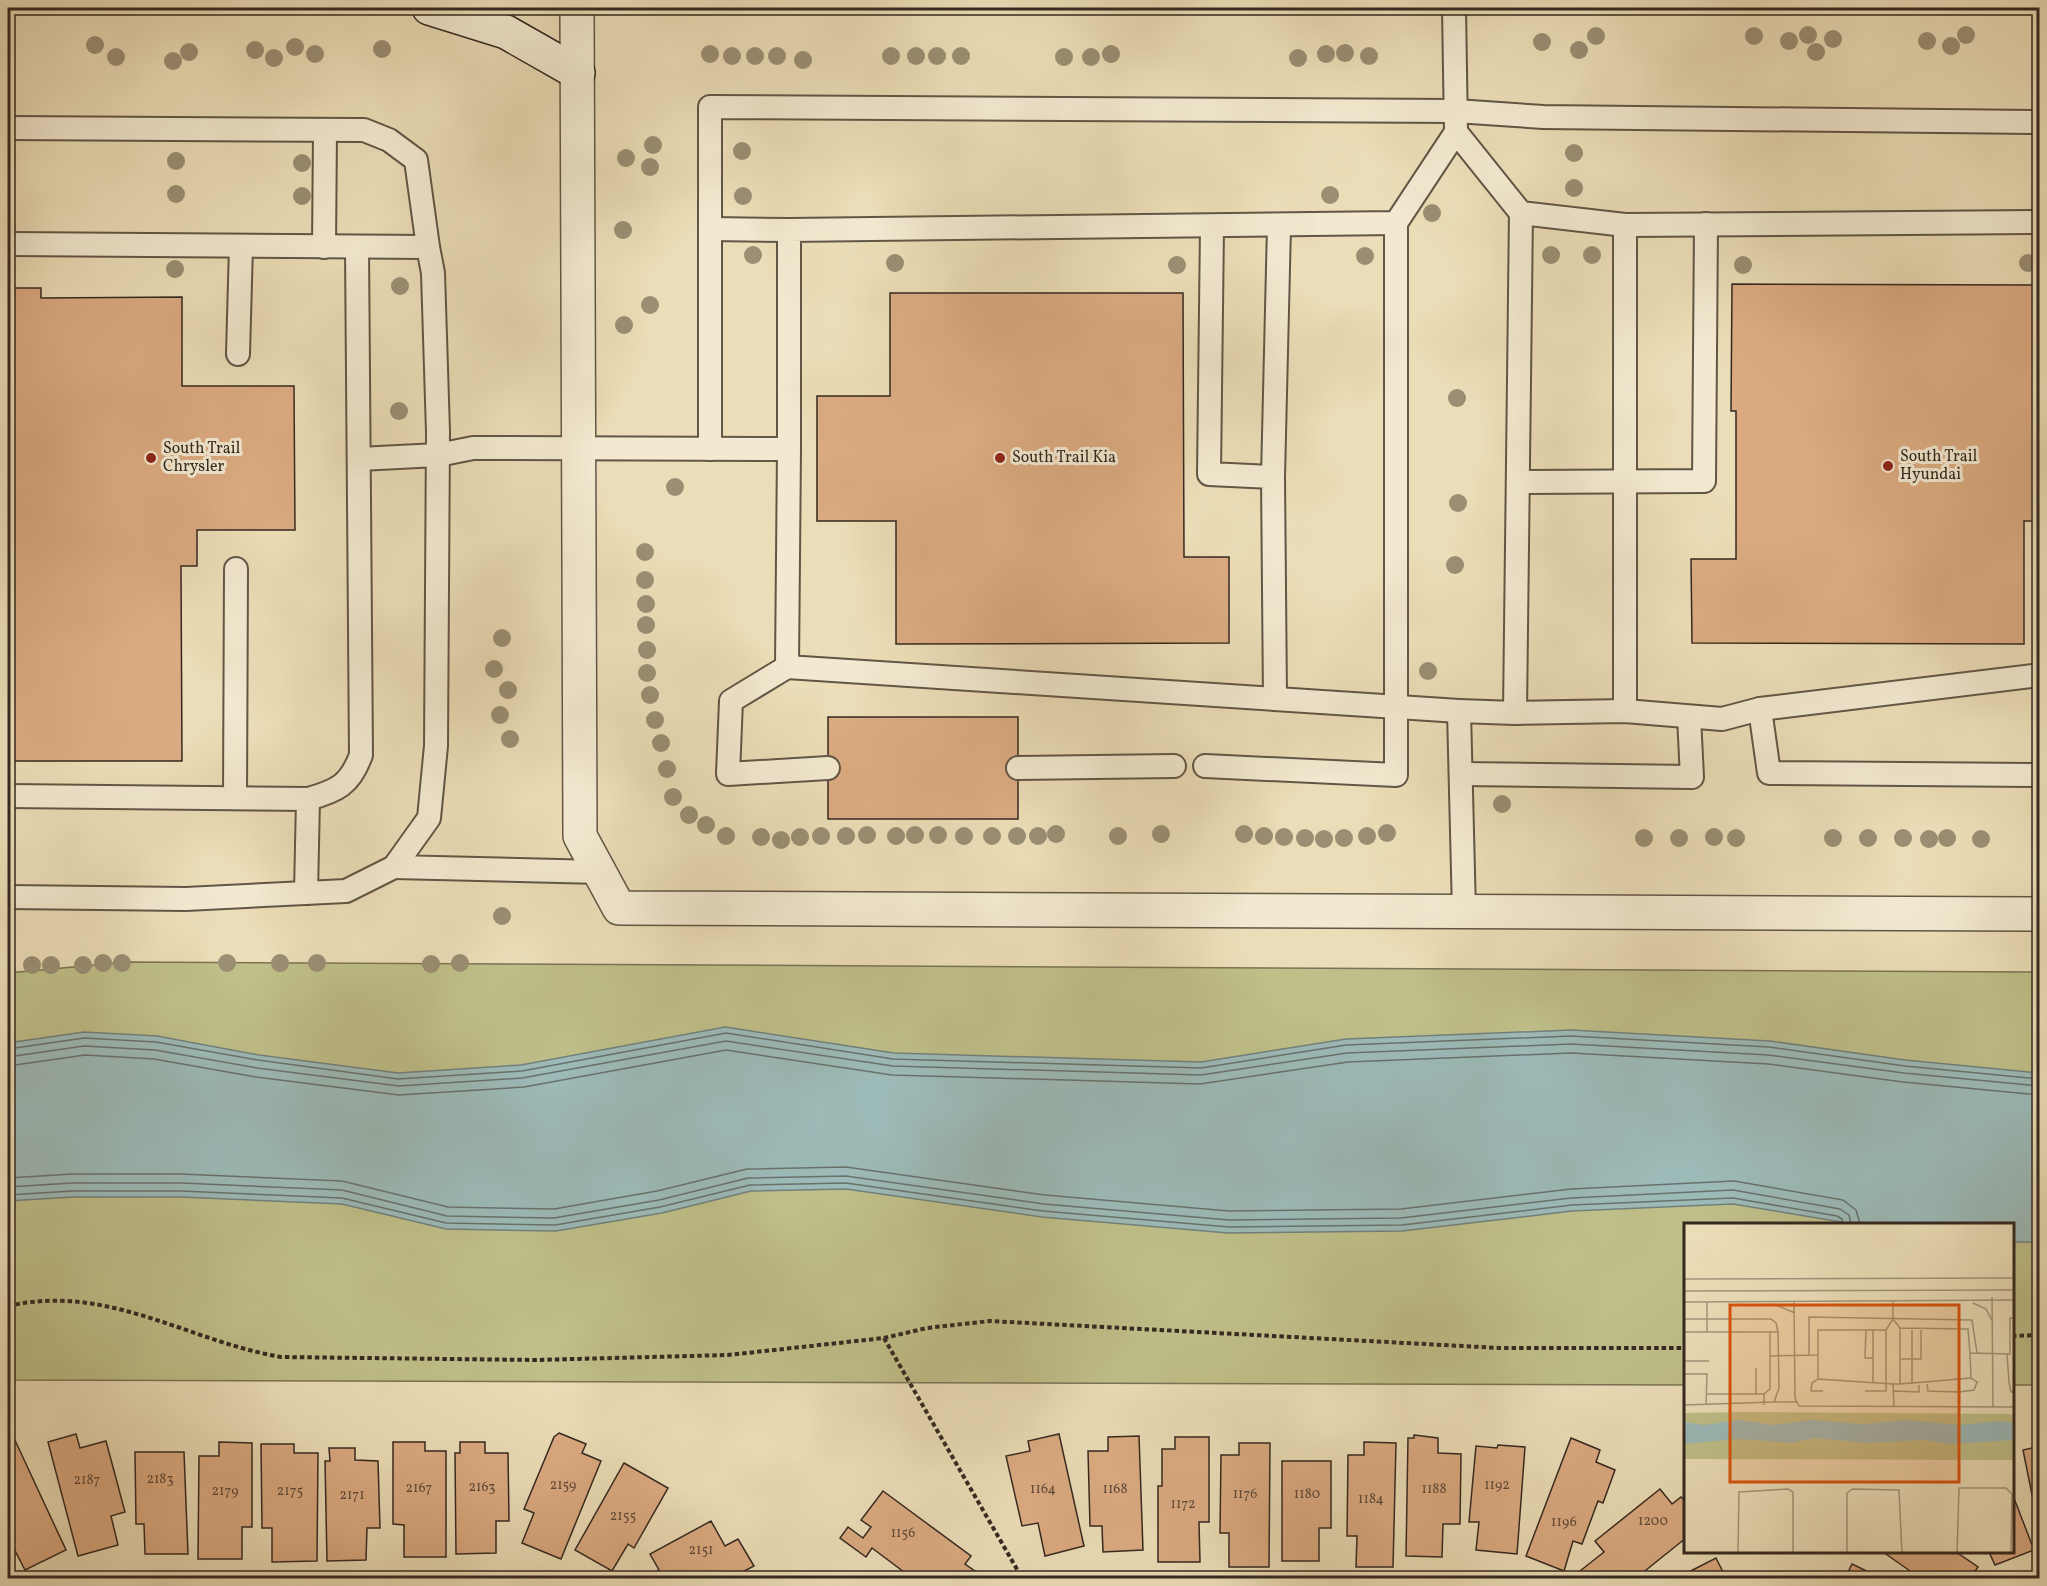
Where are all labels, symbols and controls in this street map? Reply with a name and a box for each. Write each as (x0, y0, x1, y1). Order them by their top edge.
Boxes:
place label: South Trail Chrysler (163, 438, 240, 478)
place label: South Trail Hyundai (1900, 446, 1977, 486)
place label: South Trail Kia (1012, 447, 1116, 469)
marker: South Trail Chrysler (144, 451, 158, 465)
marker: South Trail Kia (993, 451, 1007, 465)
marker: South Trail Hyundai (1881, 459, 1895, 473)
inset map (1684, 1223, 2014, 1553)
house number: 2183 (146, 1470, 174, 1489)
house number: 2187 (74, 1471, 101, 1490)
house number: 2159 (550, 1476, 576, 1495)
house number: 1192 (1484, 1476, 1510, 1495)
house number: 2163 (468, 1478, 496, 1497)
house number: 2167 (406, 1479, 433, 1498)
house number: 1164 (1030, 1480, 1056, 1499)
house number: 1168 (1102, 1480, 1128, 1499)
house number: 1188 (1421, 1480, 1447, 1499)
house number: 2179 (212, 1482, 238, 1501)
house number: 2175 (277, 1482, 303, 1501)
house number: 1176 (1233, 1485, 1257, 1504)
house number: 1180 (1294, 1485, 1320, 1504)
house number: 2171 (339, 1486, 365, 1505)
house number: 1184 (1358, 1490, 1384, 1509)
house number: 1172 (1171, 1495, 1195, 1514)
house number: 2155 (610, 1507, 636, 1526)
house number: 1200 (1638, 1512, 1668, 1531)
house number: 1196 (1551, 1513, 1577, 1532)
house number: 1156 (891, 1524, 915, 1543)
house number: 2151 (688, 1541, 714, 1560)

